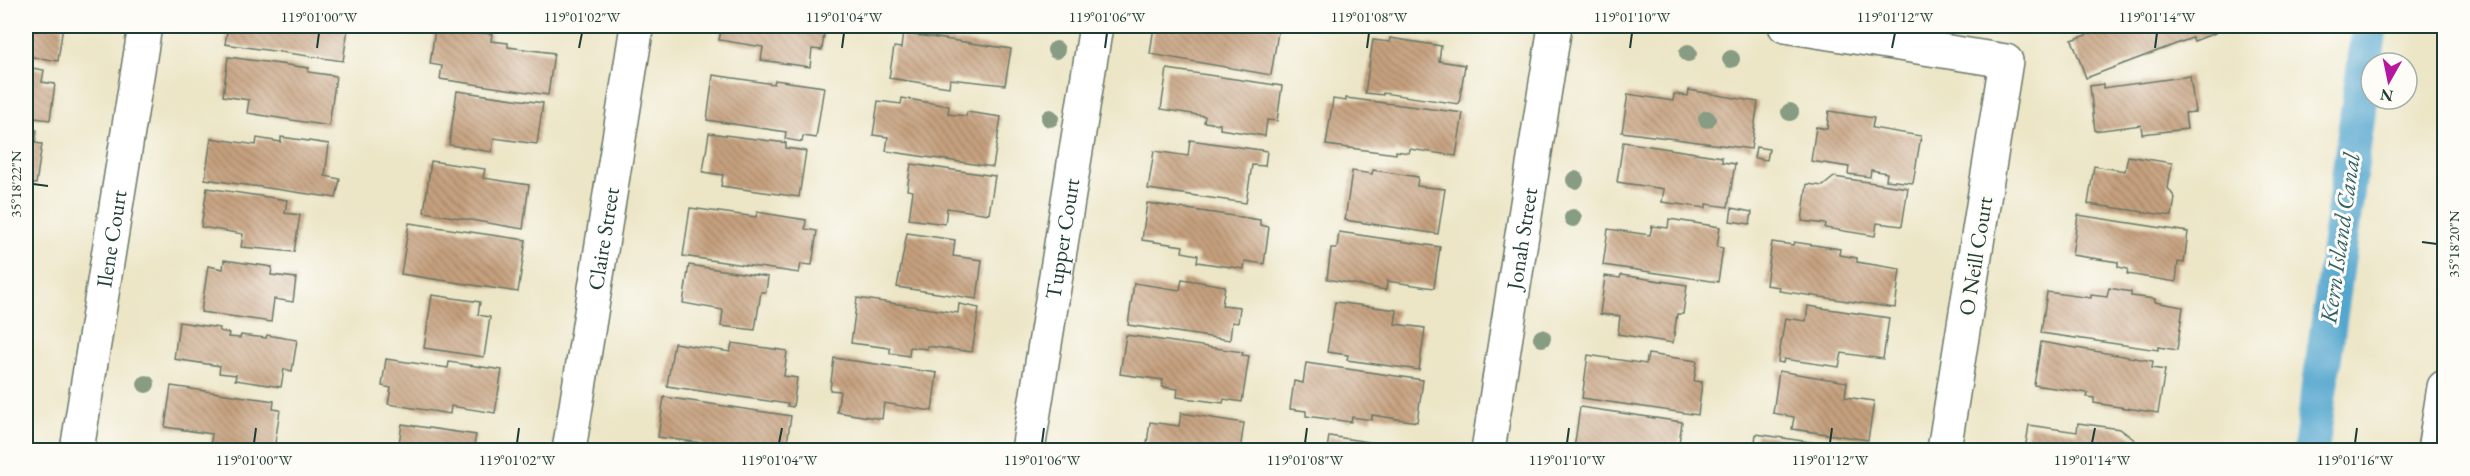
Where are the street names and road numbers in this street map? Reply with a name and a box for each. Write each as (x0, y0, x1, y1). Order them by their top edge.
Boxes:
street label: Tupper Court (1038, 176, 1086, 301)
street label: Claire Street (581, 185, 626, 292)
street label: Jonah Street (1499, 186, 1544, 294)
street label: Ilene Court (89, 188, 134, 290)
street label: O Neill Court (1952, 195, 1999, 318)

